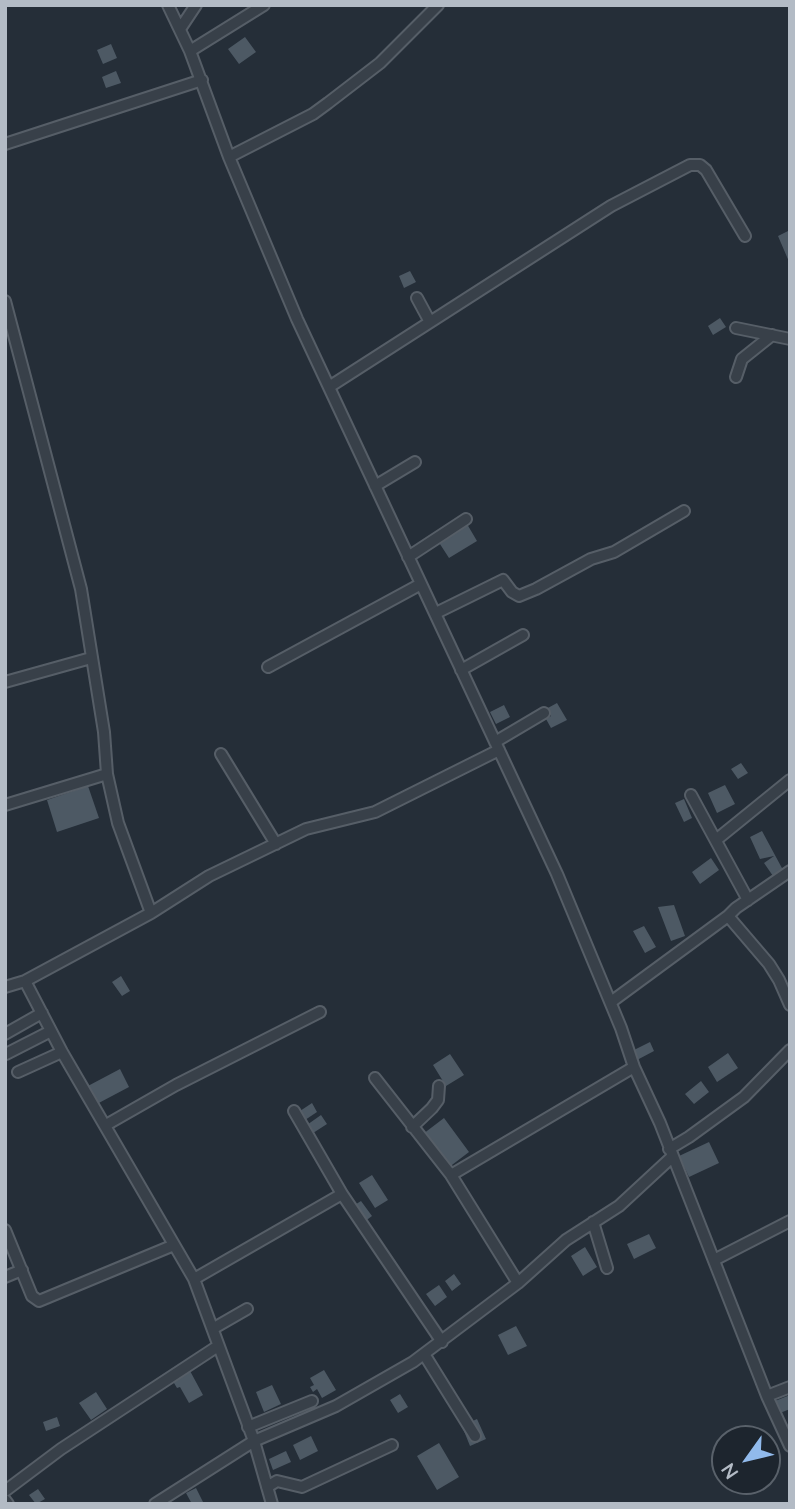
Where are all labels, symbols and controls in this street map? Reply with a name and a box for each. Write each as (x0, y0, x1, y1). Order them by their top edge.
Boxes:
north arrow (711, 1425, 781, 1495)
text: N (715, 1457, 745, 1484)

